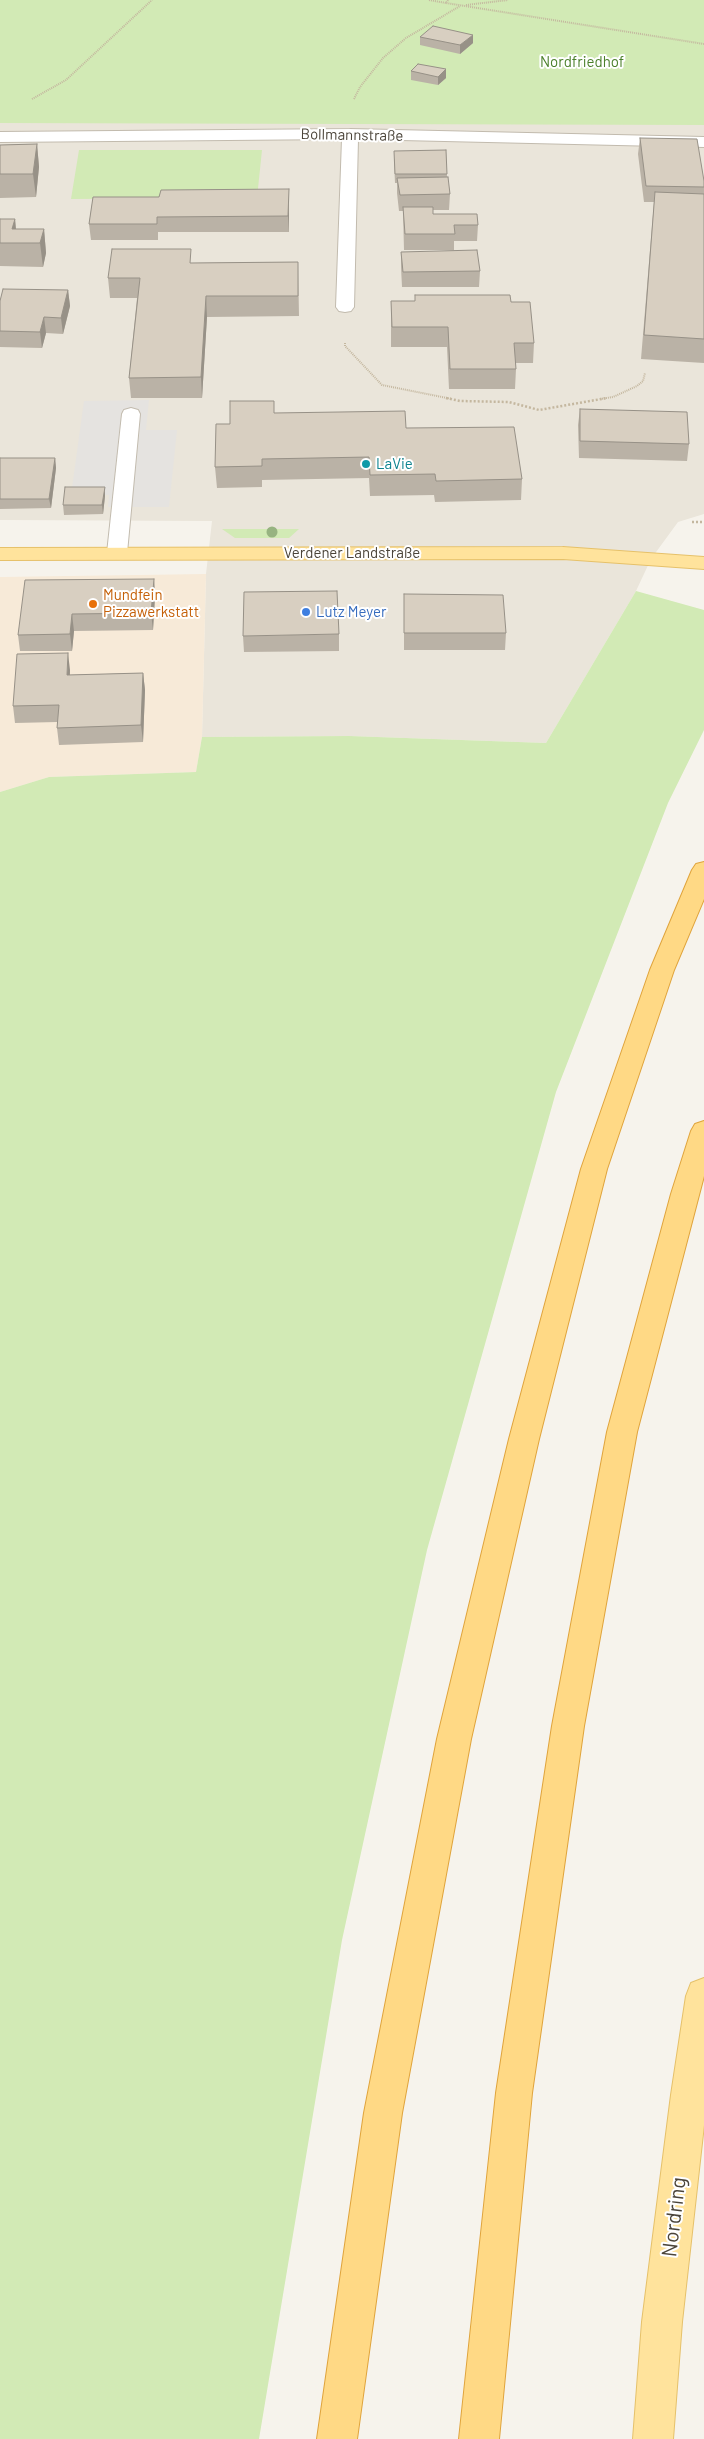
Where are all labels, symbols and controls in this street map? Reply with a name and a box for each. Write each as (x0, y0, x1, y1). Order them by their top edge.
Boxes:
park label: Nordfriedhof (540, 53, 624, 71)
street label: Bollmannstraße (300, 125, 404, 145)
place label: LaVie (376, 455, 413, 473)
marker: LaVie (360, 458, 372, 470)
street label: Verdener Landstraße (284, 544, 420, 562)
place label: Mundfein Pizzawerkstatt (103, 586, 199, 621)
marker: Mundfein Pizzawerkstatt (87, 598, 99, 610)
place label: Lutz Meyer (316, 603, 386, 621)
marker: Lutz Meyer (300, 606, 312, 618)
street label: Nordring (657, 2176, 691, 2258)

